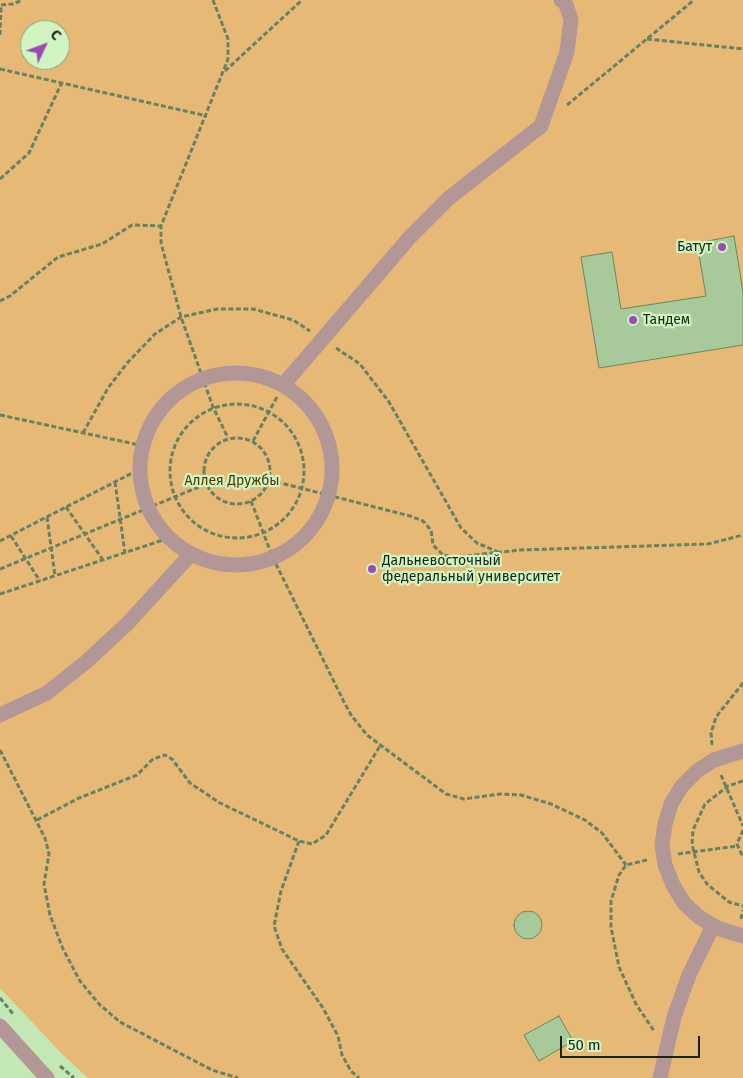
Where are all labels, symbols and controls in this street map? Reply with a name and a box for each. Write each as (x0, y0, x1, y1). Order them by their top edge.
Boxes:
north arrow (20, 20, 70, 70)
text: С (47, 26, 65, 44)
place label: Батут (677, 239, 712, 255)
marker: Батут (716, 241, 728, 253)
place label: Тандем (643, 312, 690, 328)
marker: Тандем (627, 314, 639, 326)
park label: Аллея Дружбы (184, 473, 280, 489)
place label: Дальневосточный федеральный университет (382, 553, 560, 586)
marker: Дальневосточный федеральный университет (366, 563, 378, 575)
scale bar (563, 1026, 703, 1058)
text: 50 m (568, 1036, 601, 1054)

